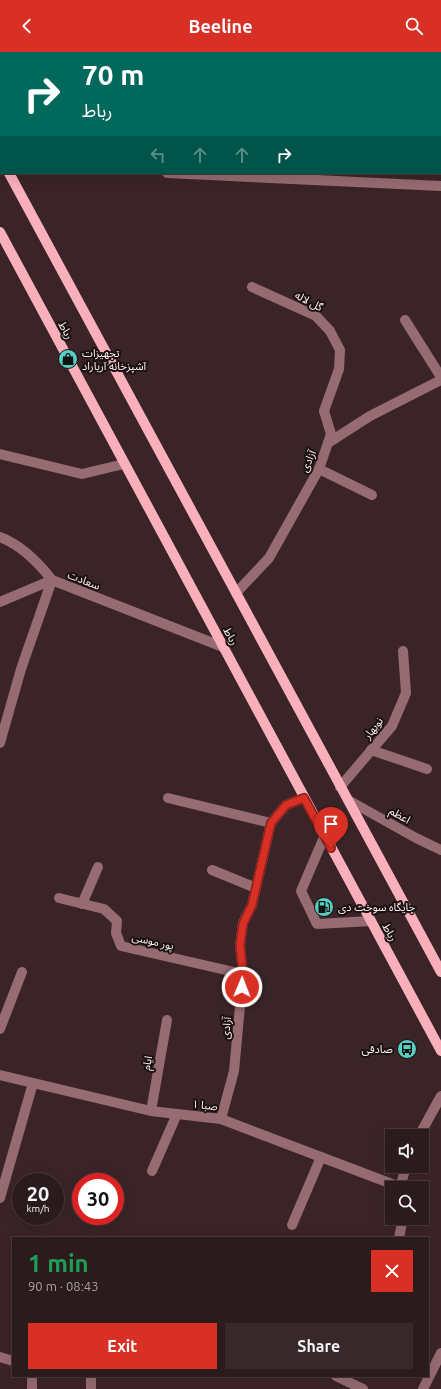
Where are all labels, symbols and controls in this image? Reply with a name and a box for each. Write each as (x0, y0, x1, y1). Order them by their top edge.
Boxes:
icon: back (16, 15, 38, 37)
icon: search (403, 15, 425, 37)
text: Beeline (188, 16, 253, 36)
text: 70 m (82, 59, 144, 90)
icon: right (16, 68, 68, 120)
text: رباط (82, 100, 112, 120)
icon: left (147, 144, 169, 166)
icon: ahead (189, 144, 211, 166)
icon: ahead (231, 144, 253, 166)
icon: right (273, 144, 295, 166)
street label: گل لاله (293, 289, 325, 314)
street label: رباط (55, 319, 76, 341)
place label: تجهیزات آشپزخانه آریاراد (82, 347, 147, 374)
shop icon: تجهیزات آشپزخانه آریاراد (57, 348, 79, 370)
street label: آزادی (298, 448, 319, 474)
street label: سعادت (66, 568, 102, 592)
street label: رباط (220, 625, 241, 647)
street label: نوبهار (360, 715, 386, 743)
street label: اعظم (386, 804, 413, 828)
pin (314, 807, 348, 848)
icon: arrive (320, 813, 342, 835)
fuel station icon: جایگاه سوخت دی (313, 896, 335, 918)
place label: جایگاه سوخت دی (338, 901, 416, 914)
street label: رباط (379, 921, 400, 943)
street label: پور موسی (130, 930, 175, 954)
position arrow (221, 966, 263, 1008)
street label: آزادی (219, 1015, 234, 1040)
bus stop icon: صادقی (396, 1038, 418, 1060)
place label: صادقی (362, 1043, 393, 1056)
street label: ایام (140, 1055, 156, 1071)
street label: صبا ۱ (191, 1097, 219, 1114)
map controls (385, 1129, 429, 1225)
button: sound (385, 1129, 429, 1173)
speed limit sign: 30 (72, 1173, 124, 1225)
button: search (385, 1181, 429, 1225)
text: 20 (27, 1182, 49, 1205)
text: km/h (26, 1203, 50, 1214)
text: 1 min (28, 1250, 89, 1277)
button: close (371, 1250, 413, 1292)
text: 90 m · 08:43 (28, 1279, 99, 1293)
button: Exit (28, 1323, 217, 1369)
button: Share (225, 1323, 413, 1369)

